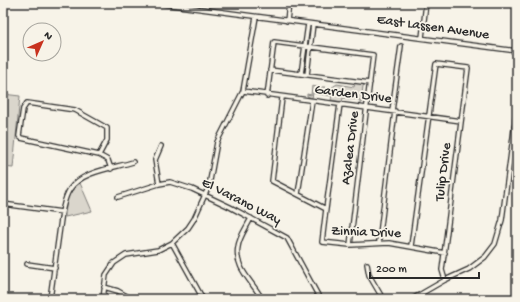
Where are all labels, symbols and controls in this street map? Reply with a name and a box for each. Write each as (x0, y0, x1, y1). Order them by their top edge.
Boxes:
street label: East Lassen Avenue (376, 12, 491, 44)
north arrow (22, 22, 62, 62)
text: N (41, 30, 54, 43)
street label: Garden Drive (314, 82, 393, 108)
street label: Azalea Drive (338, 109, 364, 186)
street label: Tulip Drive (432, 141, 456, 203)
street label: El Varano Way (198, 175, 284, 229)
street label: Zinnia Drive (331, 223, 402, 243)
scale bar (370, 254, 479, 280)
text: 200 m (376, 263, 407, 277)

